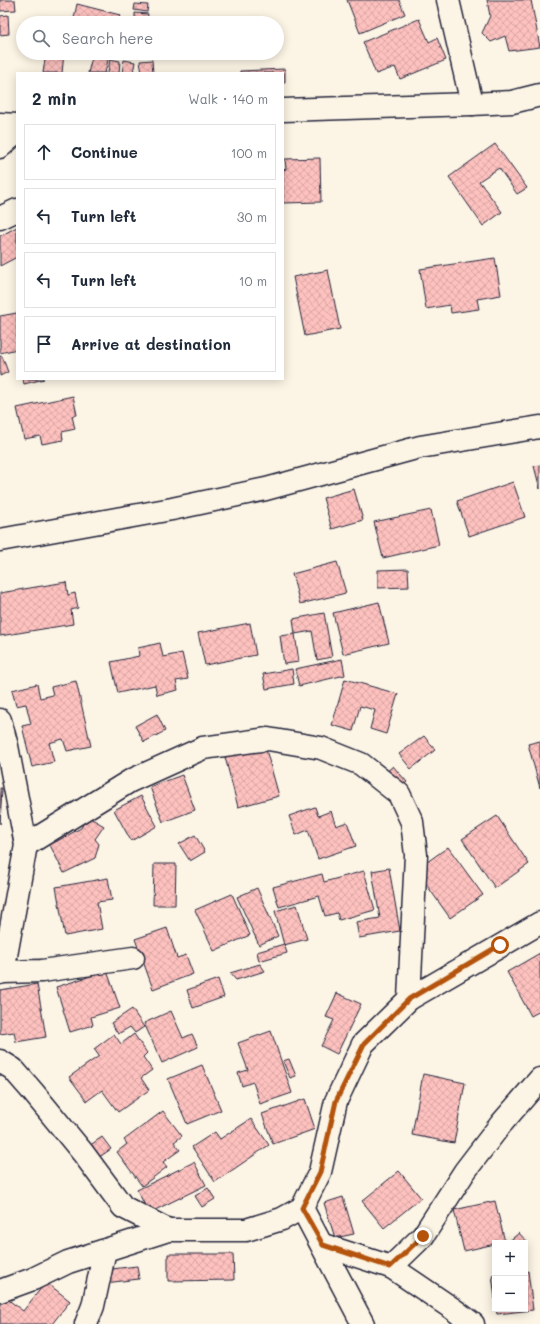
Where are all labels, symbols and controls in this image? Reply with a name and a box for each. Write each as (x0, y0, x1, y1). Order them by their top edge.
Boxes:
search box (16, 16, 284, 60)
icon: search (30, 27, 52, 49)
text: Search here (62, 28, 153, 48)
text: 2 min (32, 87, 77, 109)
text: Walk · 140 m (188, 90, 268, 107)
icon: ahead (33, 141, 55, 163)
text: Continue (71, 142, 138, 162)
text: 100 m (231, 144, 267, 161)
icon: left (33, 205, 55, 227)
text: Turn left (71, 206, 136, 226)
text: 30 m (237, 208, 267, 225)
icon: left (33, 269, 55, 291)
text: Turn left (71, 270, 136, 290)
text: 10 m (239, 272, 267, 289)
icon: arrive (33, 333, 55, 355)
text: Arrive at destination (71, 334, 231, 354)
route start (491, 936, 509, 954)
route end (414, 1227, 432, 1245)
map controls (492, 1240, 528, 1312)
button: + (492, 1240, 528, 1276)
button: − (492, 1276, 528, 1312)

